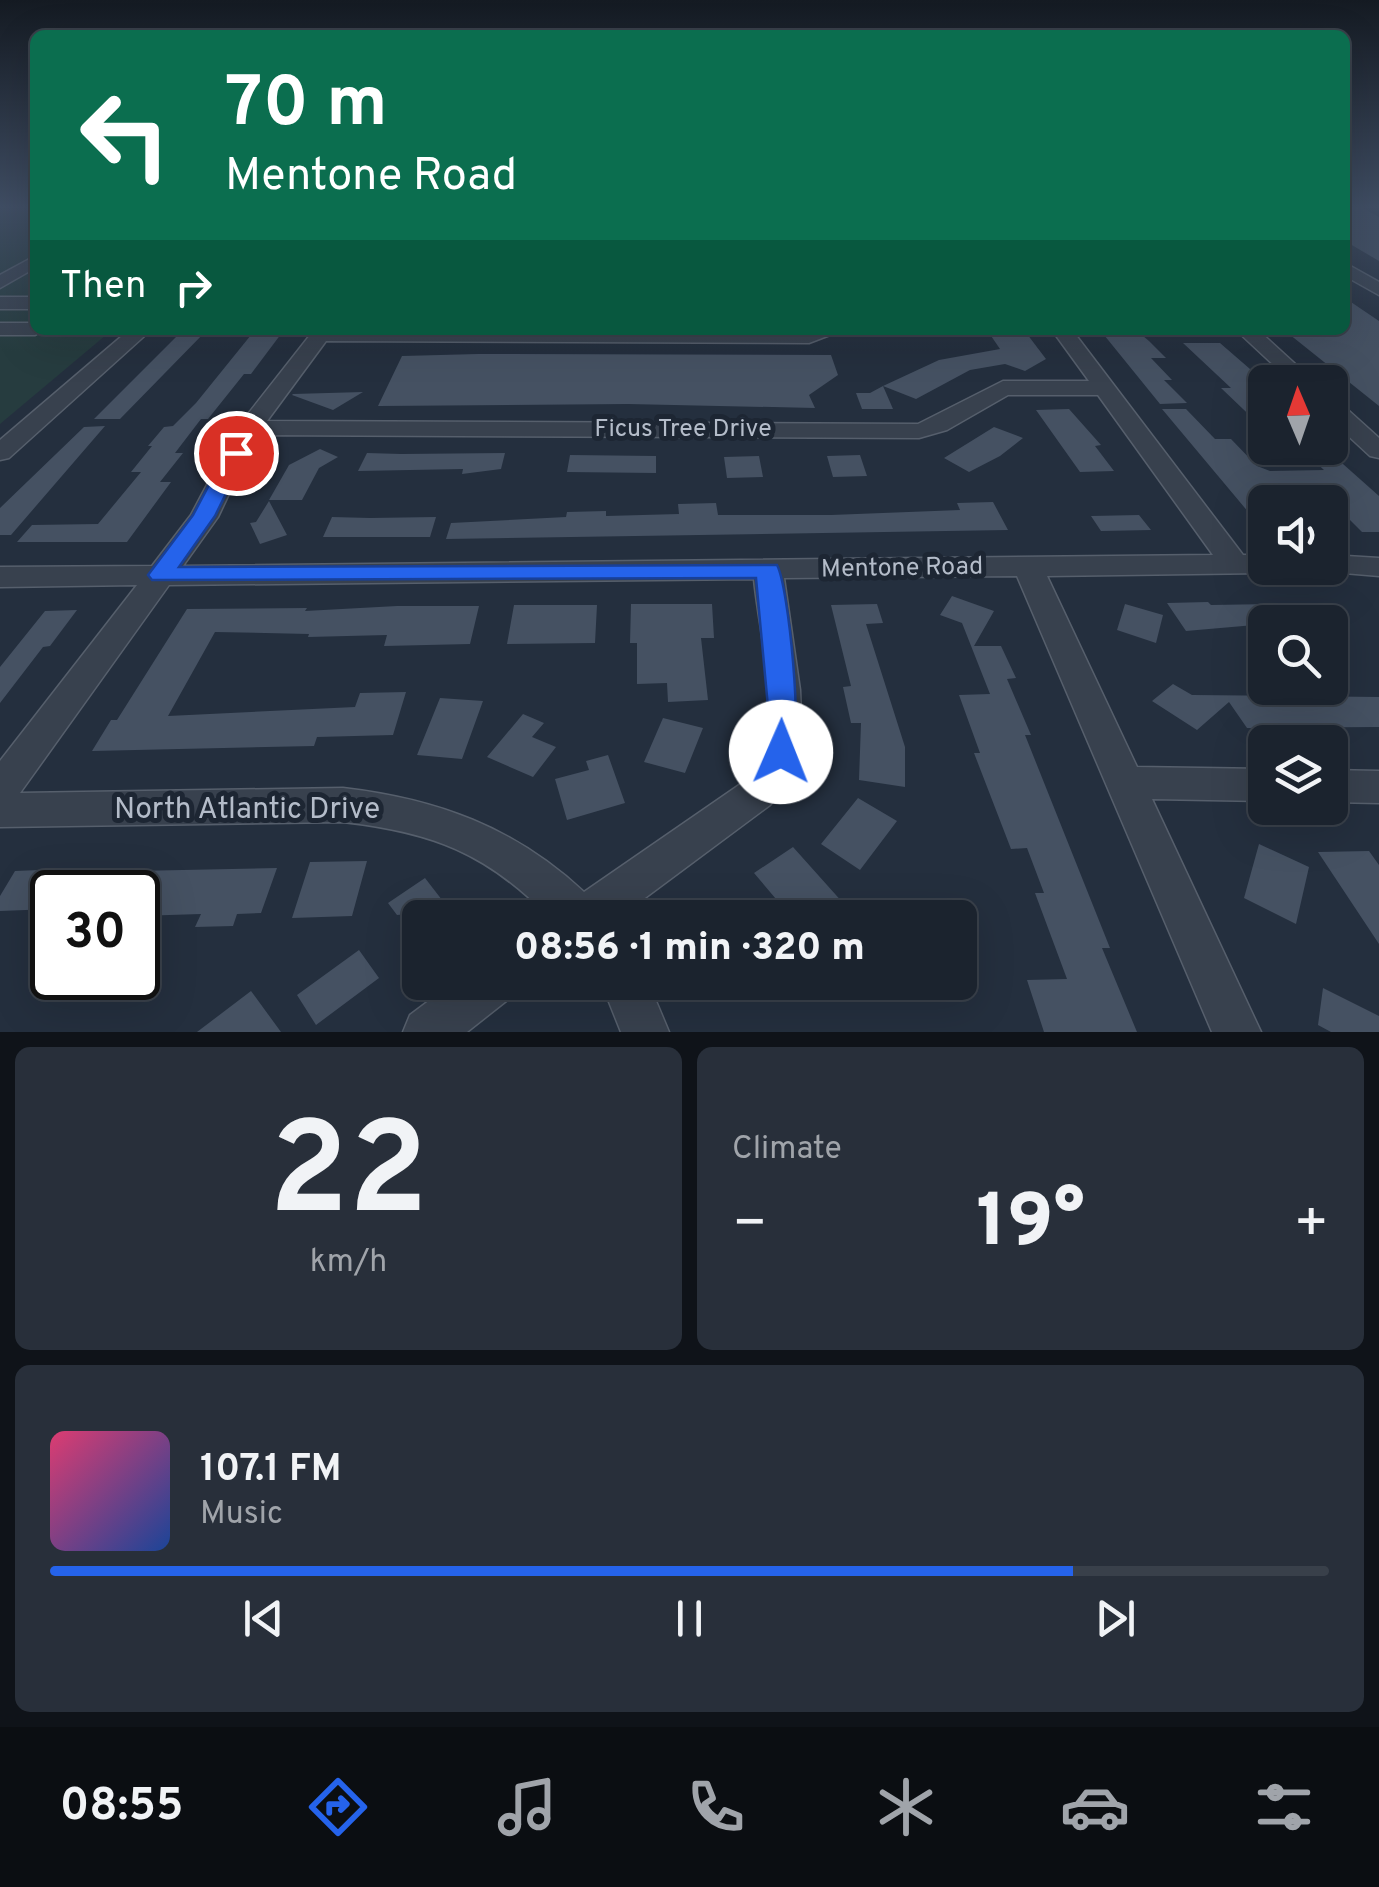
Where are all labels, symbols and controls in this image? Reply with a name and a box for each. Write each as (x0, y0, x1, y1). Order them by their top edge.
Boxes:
text: 70 m (225, 62, 388, 151)
icon: left (60, 70, 190, 200)
text: Mentone Road (225, 149, 517, 206)
icon: right (166, 260, 221, 315)
text: Then (60, 263, 146, 312)
north arrow (1248, 365, 1348, 465)
map controls (1248, 365, 1348, 825)
pin (194, 411, 279, 496)
street label: Ficus Tree Drive (594, 414, 772, 446)
icon: arrive (209, 426, 264, 481)
button: sound (1248, 485, 1348, 585)
street label: Mentone Road (821, 552, 983, 586)
button: search (1248, 605, 1348, 705)
position arrow (729, 700, 833, 804)
button: layers (1248, 725, 1348, 825)
street label: North Atlantic Drive (114, 792, 380, 829)
speed limit sign: 30 (30, 870, 160, 1000)
text: 08:56 · 1 min · 320 m (514, 925, 865, 974)
text: 22 (269, 1095, 428, 1260)
text: Climate (732, 1130, 842, 1170)
text: 19° (976, 1178, 1085, 1273)
text: − (732, 1191, 767, 1261)
text: + (1294, 1191, 1329, 1261)
text: km/h (310, 1243, 387, 1283)
text: 107.1 FM (200, 1446, 342, 1495)
text: Music (200, 1495, 283, 1535)
icon: previous (236, 1591, 291, 1646)
icon: pause (662, 1591, 717, 1646)
icon: next (1088, 1591, 1143, 1646)
icon: directions (303, 1772, 373, 1842)
icon: music (492, 1772, 562, 1842)
icon: phone (681, 1772, 751, 1842)
icon: climate (871, 1772, 941, 1842)
icon: car (1060, 1772, 1130, 1842)
icon: filters (1249, 1772, 1319, 1842)
text: 08:55 (60, 1779, 183, 1836)

